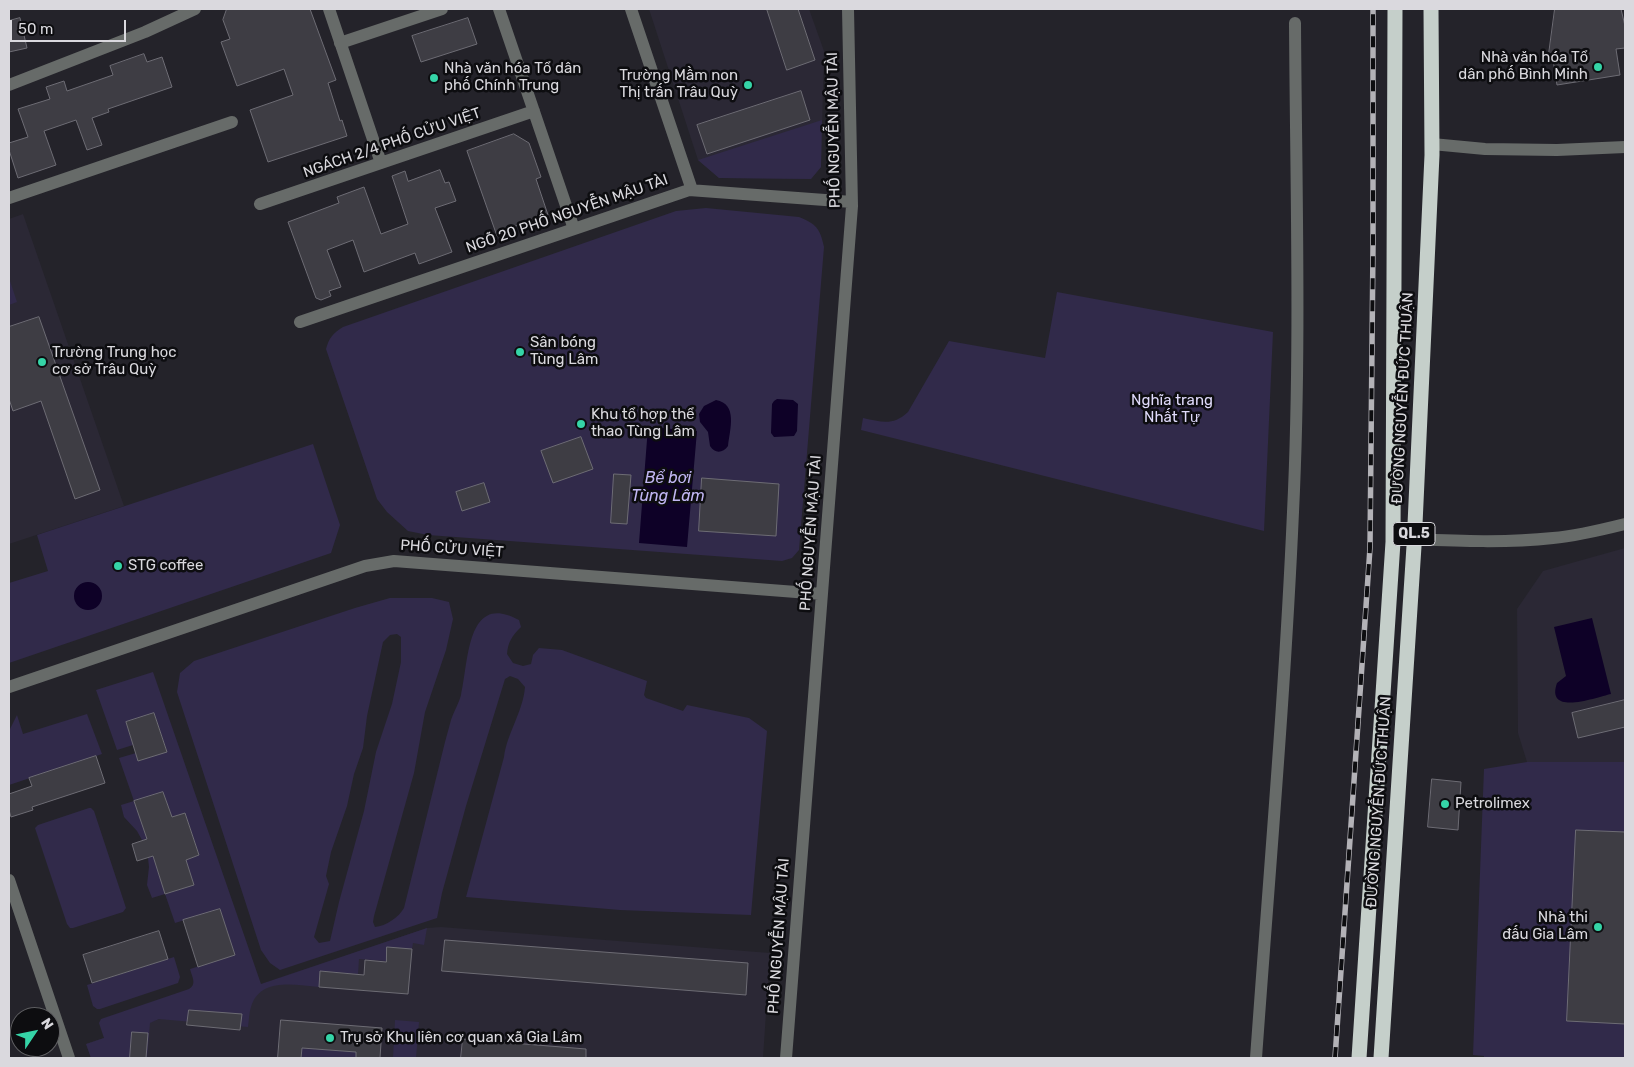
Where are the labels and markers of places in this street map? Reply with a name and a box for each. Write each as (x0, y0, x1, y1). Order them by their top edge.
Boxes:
place label: Nhà văn hóa Tổ dân phố Bình Minh (1458, 49, 1588, 84)
place label: Nhà văn hóa Tổ dân phố Chính Trung (444, 60, 581, 95)
marker: Nhà văn hóa Tổ dân phố Bình Minh (1592, 61, 1604, 73)
place label: Trường Mầm non Thị trấn Trâu Quỳ (619, 67, 738, 102)
marker: Nhà văn hóa Tổ dân phố Chính Trung (428, 72, 440, 84)
marker: Trường Mầm non Thị trấn Trâu Quỳ (742, 79, 754, 91)
place label: Sân bóng Tùng Lâm (530, 334, 598, 369)
place label: Trường Trung học cơ sở Trâu Quỳ (52, 344, 176, 379)
marker: Sân bóng Tùng Lâm (514, 346, 526, 358)
marker: Trường Trung học cơ sở Trâu Quỳ (36, 356, 48, 368)
place label: Khu tổ hợp thể thao Tùng Lâm (591, 406, 695, 441)
marker: Khu tổ hợp thể thao Tùng Lâm (575, 418, 587, 430)
place label: STG coffee (128, 557, 203, 575)
marker: STG coffee (112, 560, 124, 572)
place label: Petrolimex (1455, 795, 1530, 813)
marker: Petrolimex (1439, 798, 1451, 810)
place label: Nhà thi đấu Gia Lâm (1502, 909, 1588, 944)
marker: Nhà thi đấu Gia Lâm (1592, 921, 1604, 933)
place label: Trụ sở Khu liên cơ quan xã Gia Lâm (340, 1029, 582, 1047)
marker: Trụ sở Khu liên cơ quan xã Gia Lâm (324, 1032, 336, 1044)

